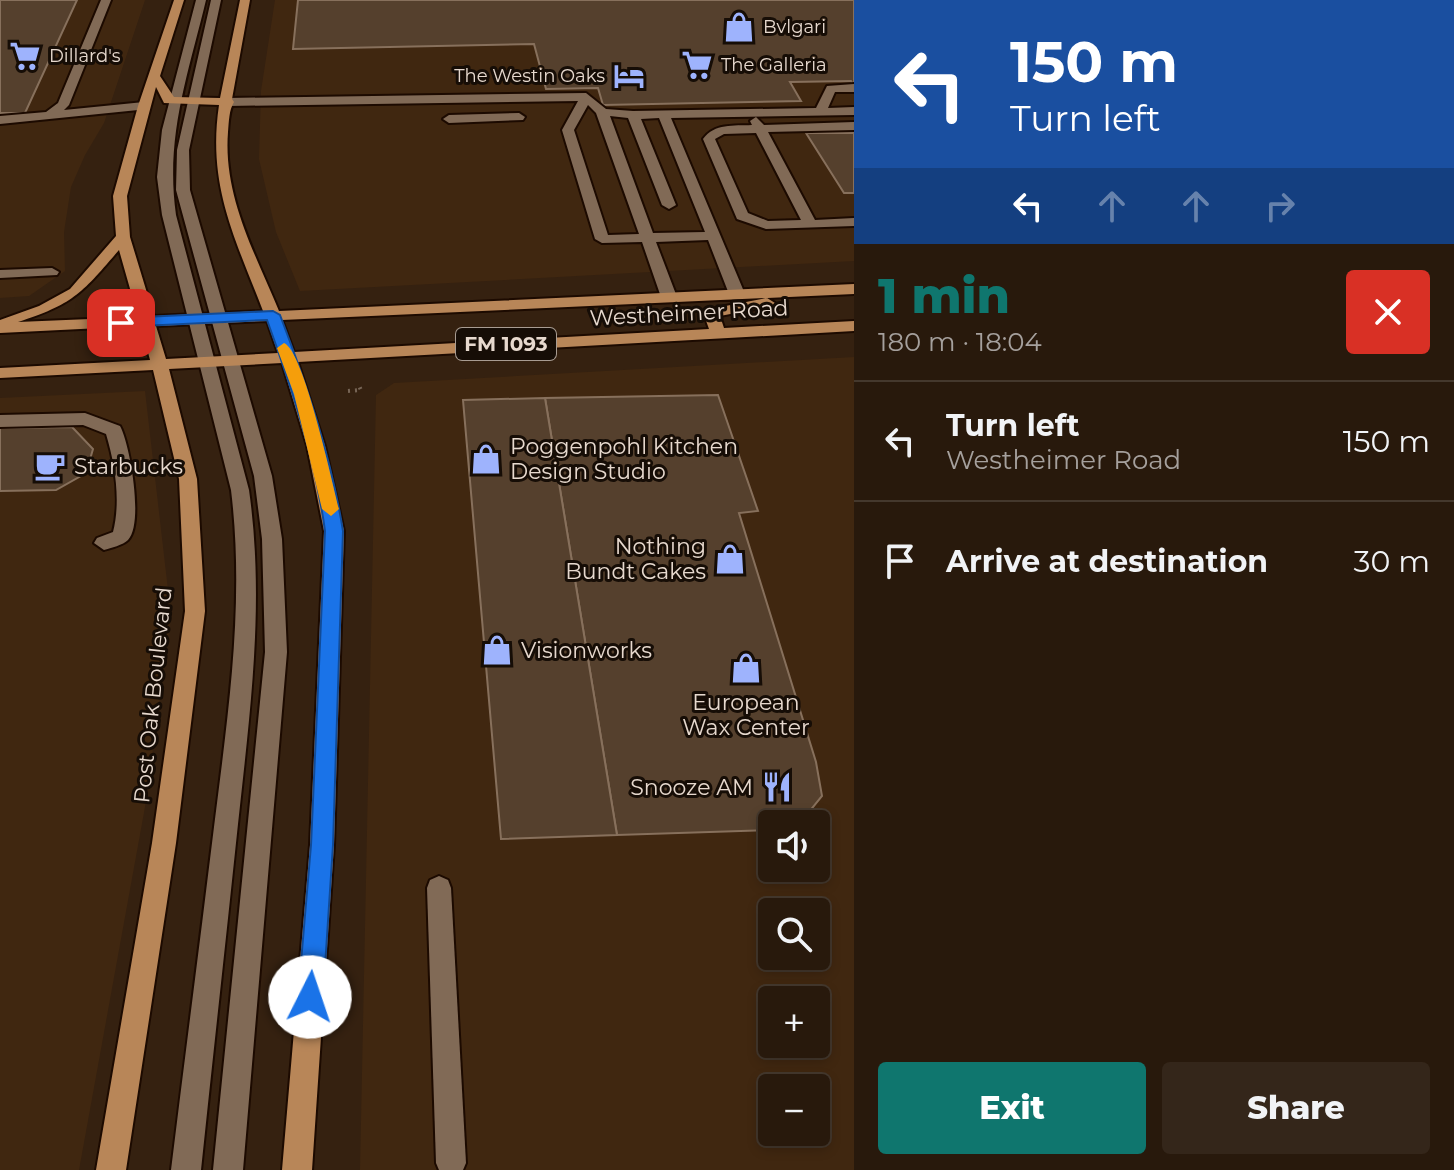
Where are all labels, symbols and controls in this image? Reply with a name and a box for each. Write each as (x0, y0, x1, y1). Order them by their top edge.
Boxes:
shop icon: Bvlgari (722, 10, 756, 44)
place label: Bvlgari (763, 16, 826, 38)
text: 150 m (1010, 28, 1178, 96)
icon: left (878, 32, 982, 136)
supermarket icon: Dillard's (8, 39, 42, 73)
place label: Dillard's (49, 45, 121, 67)
supermarket icon: The Galleria (680, 48, 714, 82)
place label: The Galleria (721, 54, 827, 76)
hotel icon: The Westin Oaks (612, 59, 646, 93)
place label: The Westin Oaks (454, 65, 605, 87)
text: Turn left (1010, 96, 1161, 140)
icon: left (1006, 184, 1050, 228)
icon: ahead (1090, 184, 1134, 228)
icon: ahead (1174, 184, 1218, 228)
icon: right (1258, 184, 1302, 228)
text: 1 min (878, 267, 1010, 325)
button: close (1346, 270, 1430, 354)
pin (87, 289, 155, 357)
street label: Westheimer Road (589, 294, 789, 332)
icon: arrive (99, 301, 143, 345)
text: 180 m · 18:04 (878, 326, 1042, 358)
road number: FM 1093 (456, 328, 556, 360)
text: Turn left (946, 407, 1079, 444)
icon: left (878, 419, 922, 463)
text: 150 m (1343, 423, 1430, 460)
place label: Poggenpohl Kitchen Design Studio (510, 433, 738, 485)
shop icon: Poggenpohl Kitchen Design Studio (469, 442, 503, 476)
text: Westheimer Road (946, 444, 1181, 476)
cafe icon: Starbucks (33, 449, 67, 483)
place label: Starbucks (74, 453, 183, 480)
place label: Nothing Bundt Cakes (565, 533, 706, 585)
icon: arrive (878, 539, 922, 583)
shop icon: Nothing Bundt Cakes (713, 542, 747, 576)
text: Arrive at destination (946, 543, 1268, 580)
text: 30 m (1354, 543, 1430, 580)
street label: Post Oak Boulevard (128, 586, 178, 804)
shop icon: Visionworks (480, 633, 514, 667)
place label: Visionworks (521, 637, 652, 664)
shop icon: European Wax Center (729, 651, 763, 685)
place label: European Wax Center (682, 689, 810, 741)
restaurant icon: Snooze AM (760, 770, 794, 804)
place label: Snooze AM (630, 774, 753, 801)
map controls (758, 810, 830, 1146)
button: sound (758, 810, 830, 882)
button: search (758, 898, 830, 970)
position arrow (268, 955, 352, 1039)
button: + (758, 986, 830, 1058)
button: Exit (878, 1062, 1146, 1154)
button: Share (1162, 1062, 1430, 1154)
button: − (758, 1074, 830, 1146)

